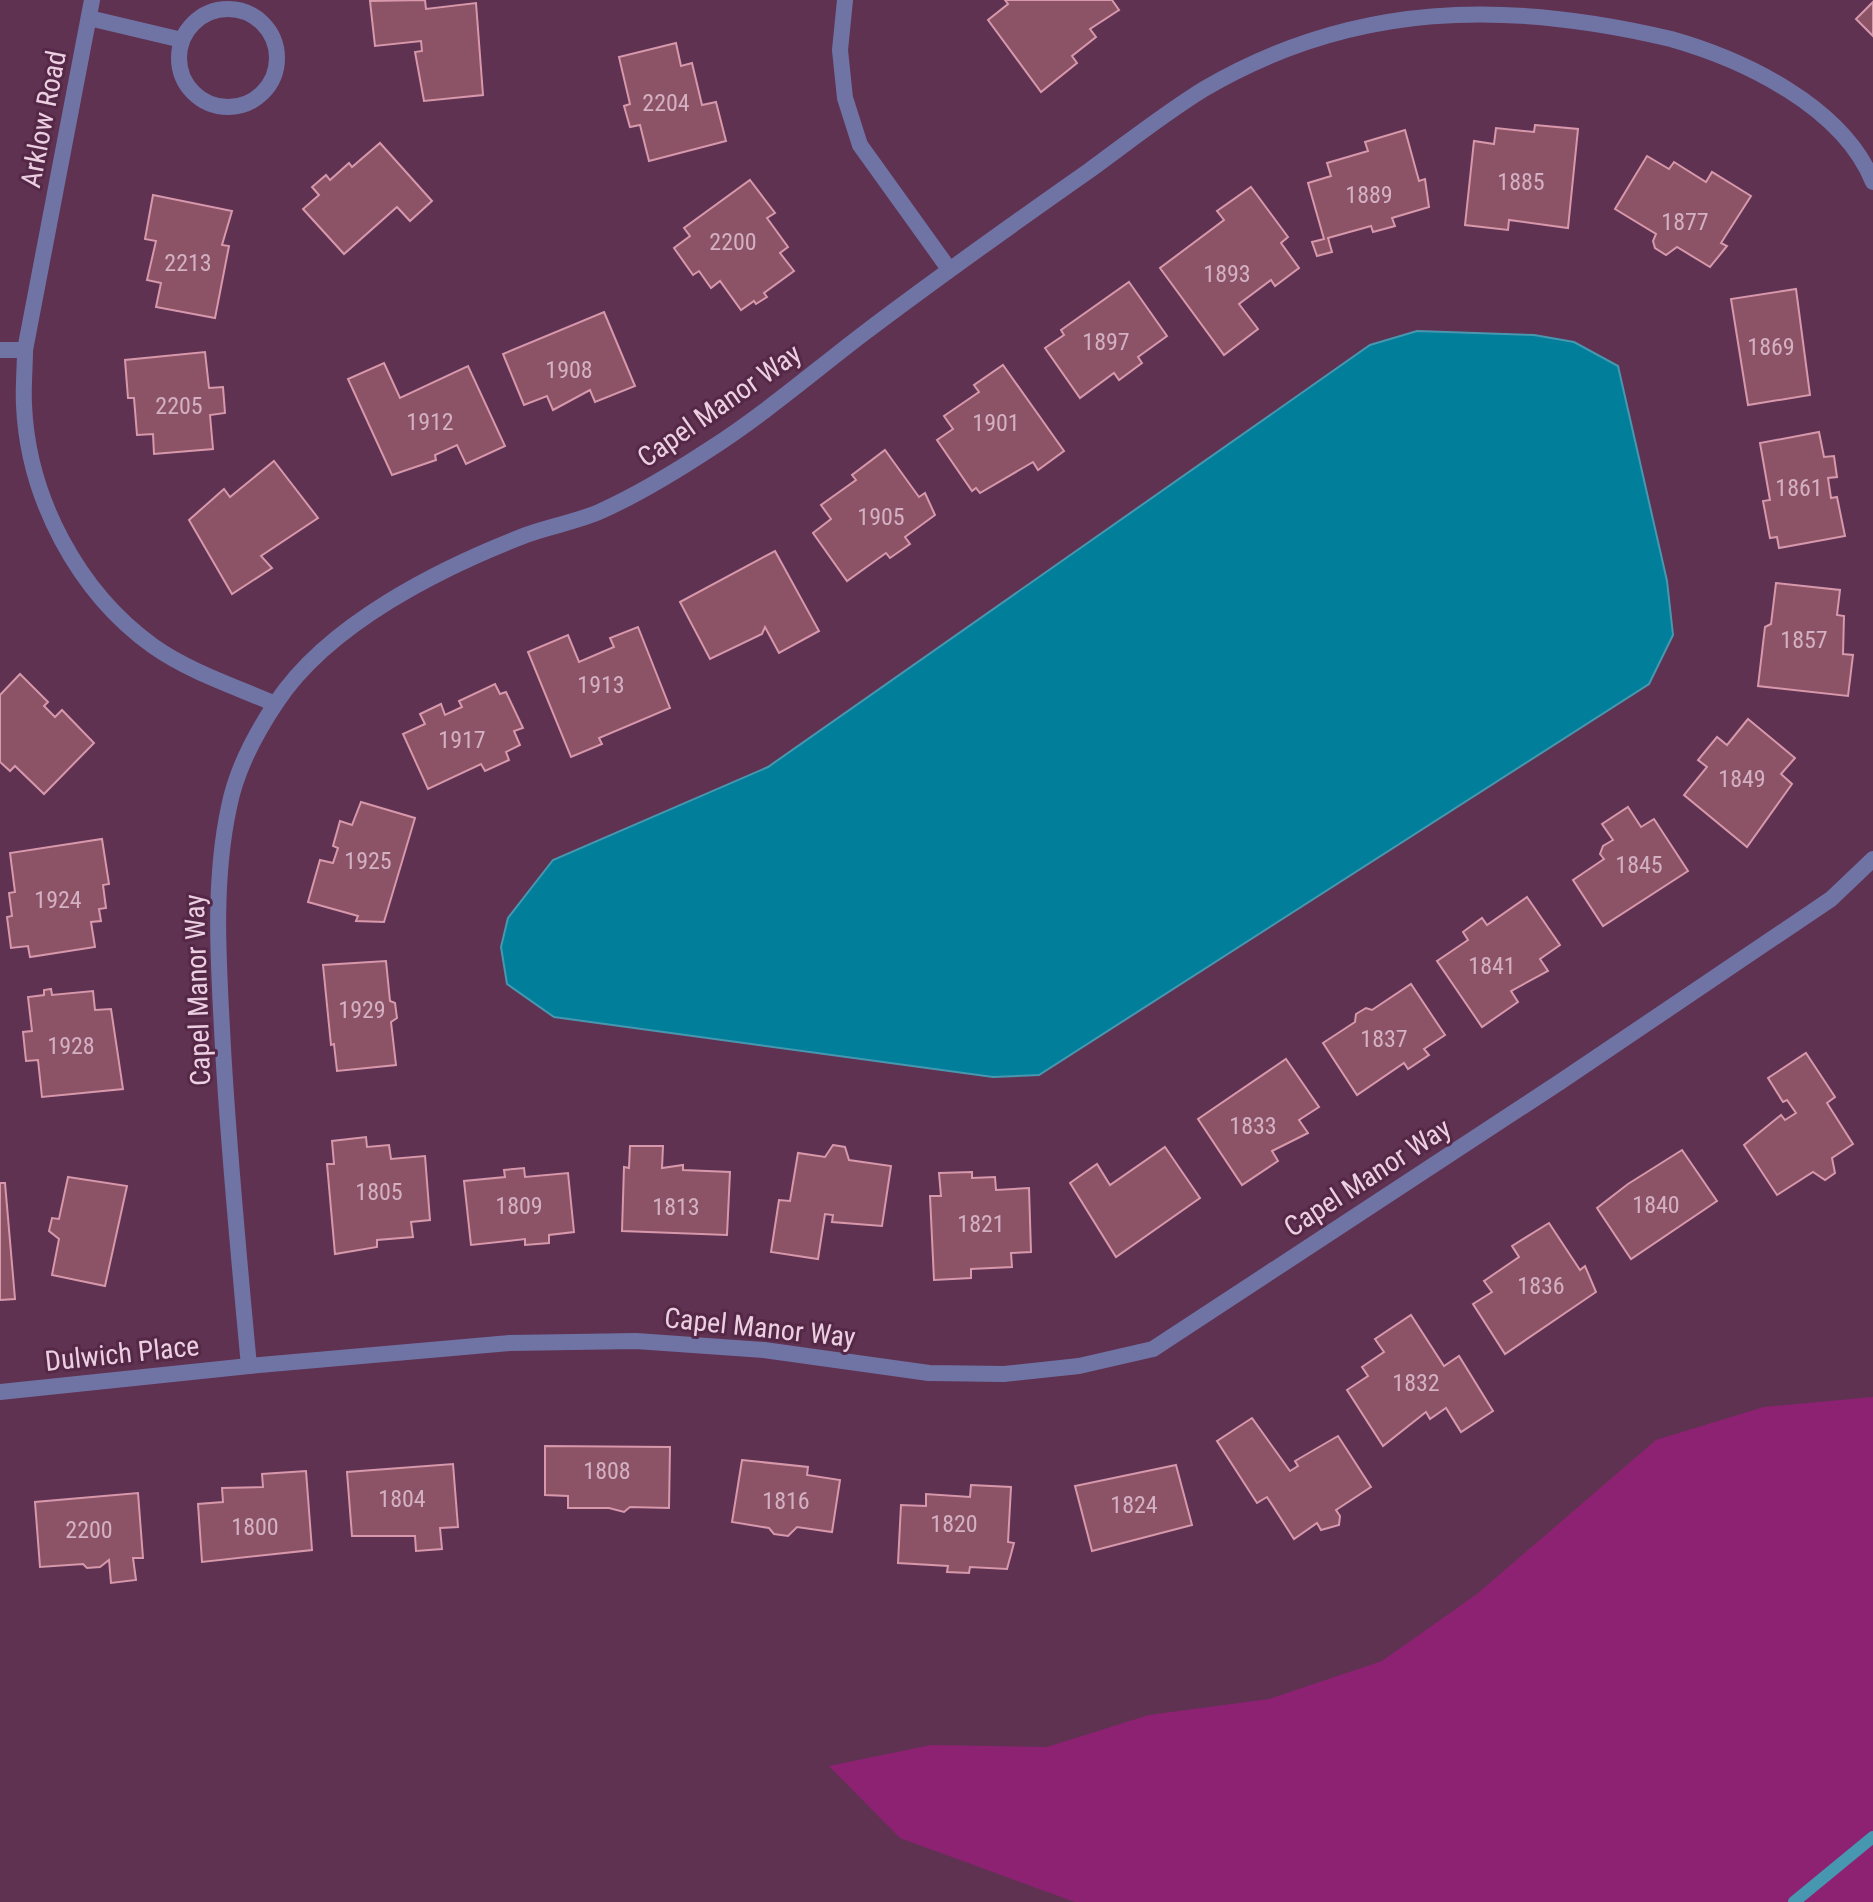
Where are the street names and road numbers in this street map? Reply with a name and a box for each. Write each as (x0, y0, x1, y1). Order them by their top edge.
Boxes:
street label: Arklow Road (14, 48, 73, 190)
street label: Capel Manor Way (631, 337, 808, 474)
street label: Capel Manor Way (178, 893, 217, 1086)
street label: Capel Manor Way (1278, 1111, 1457, 1244)
street label: Capel Manor Way (663, 1301, 857, 1354)
street label: Dulwich Place (43, 1329, 201, 1378)

